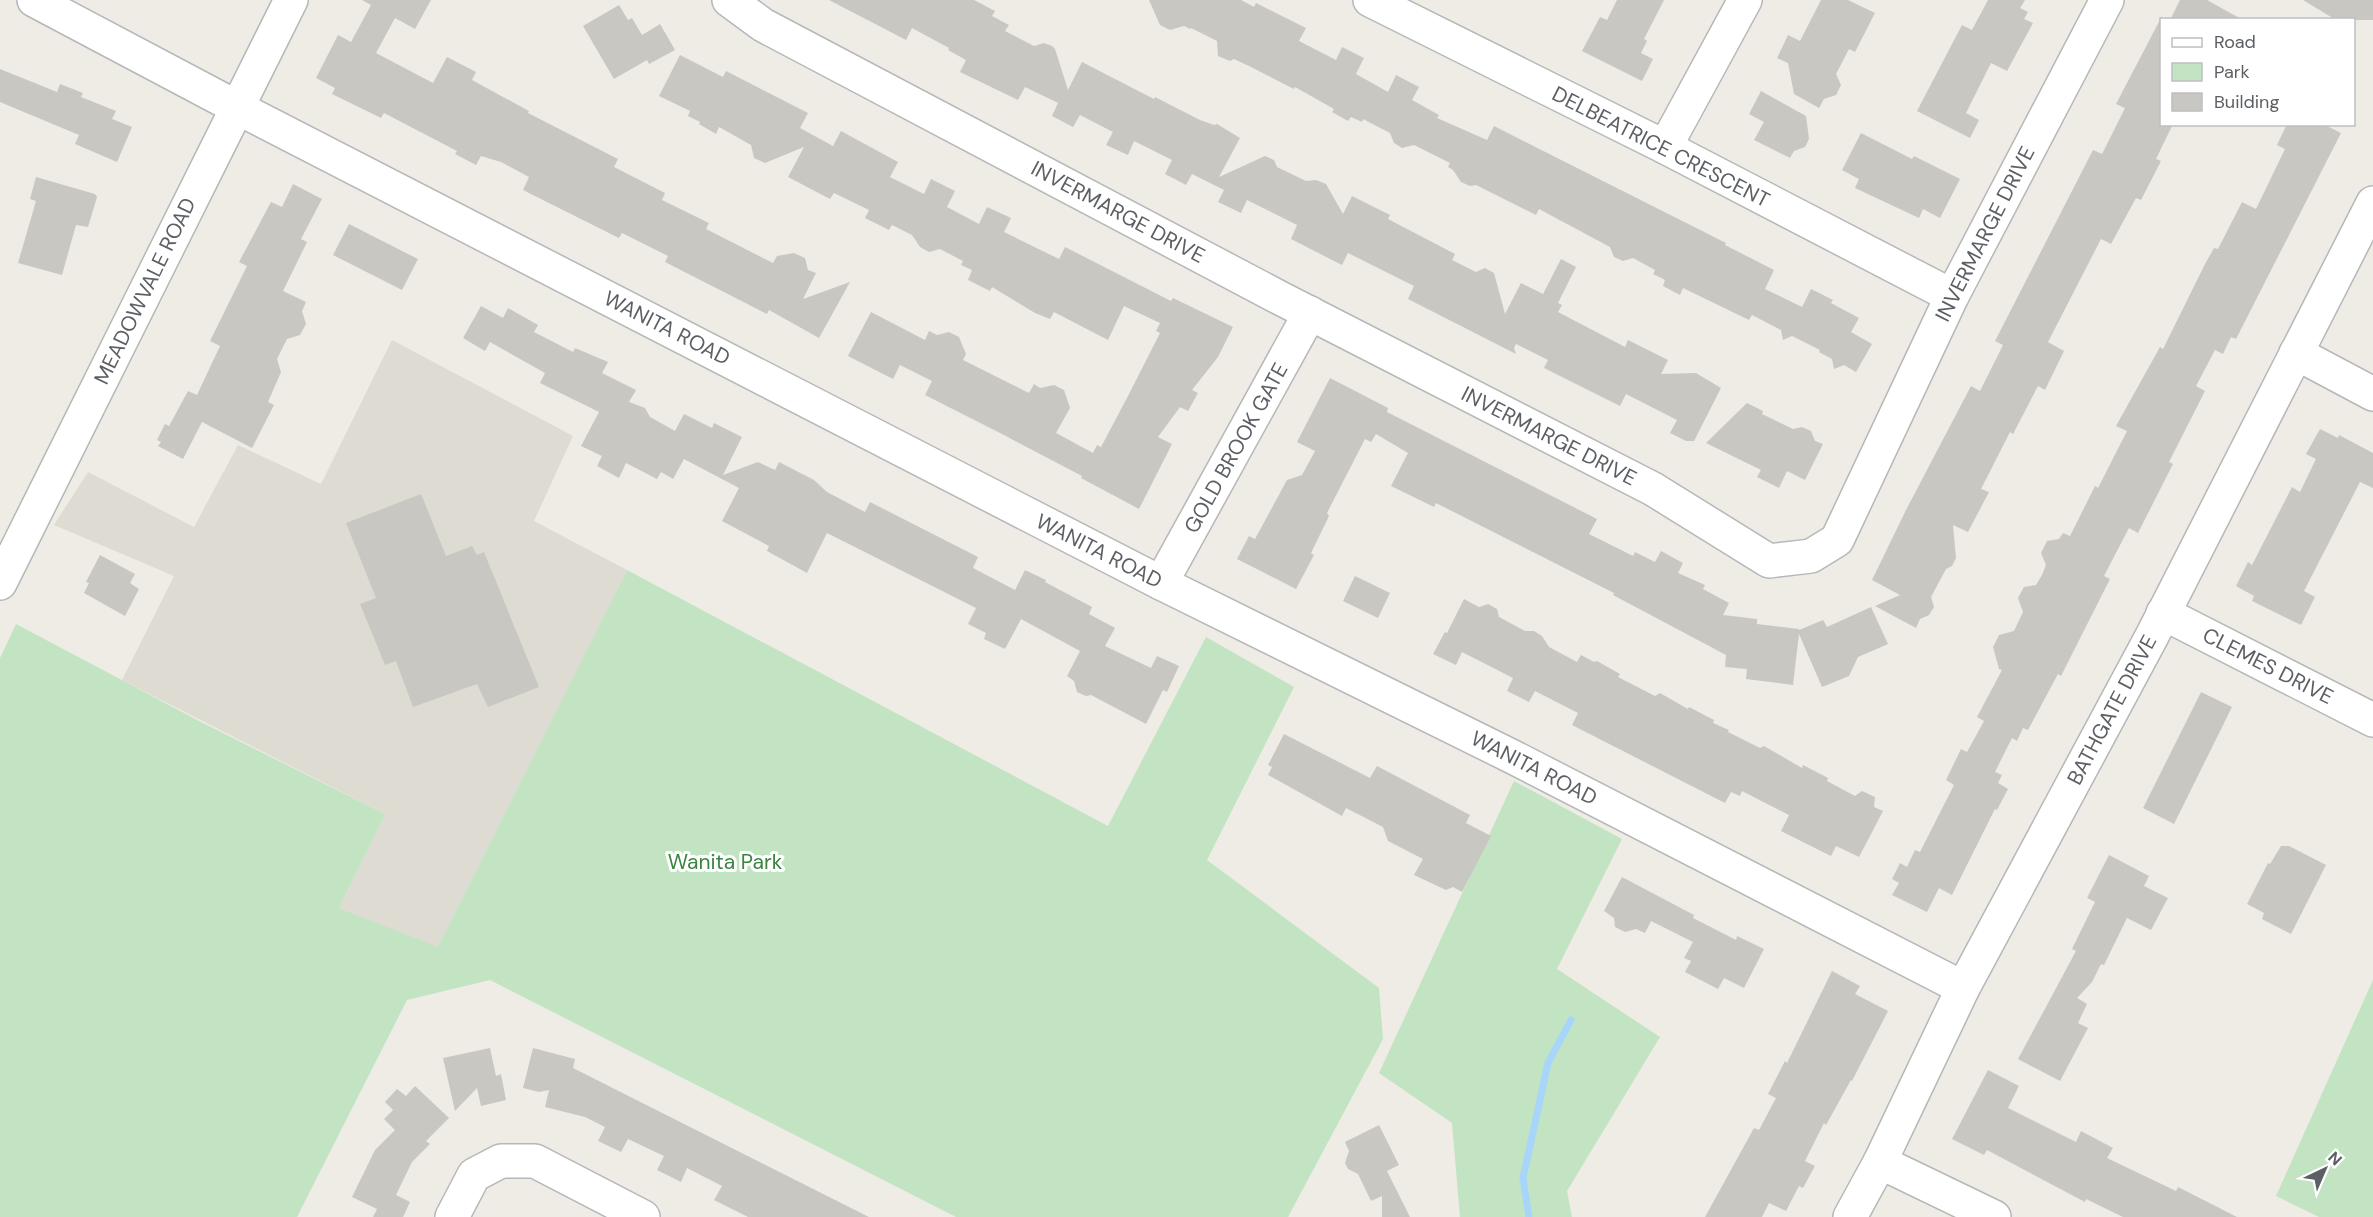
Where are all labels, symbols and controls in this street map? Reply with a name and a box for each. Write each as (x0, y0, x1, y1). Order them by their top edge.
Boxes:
legend (2160, 18, 2355, 126)
text: Road (2214, 30, 2256, 54)
text: Park (2214, 60, 2250, 84)
street label: DELBEATRICE CRESCENT (1547, 80, 1775, 214)
text: Building (2214, 90, 2279, 114)
street label: INVERMARGE DRIVE (1929, 142, 2041, 326)
street label: INVERMARGE DRIVE (1026, 154, 1210, 270)
street label: MEADOWVALE ROAD (88, 193, 202, 389)
street label: WANITA ROAD (599, 284, 735, 372)
street label: GOLD BROOK GATE (1178, 358, 1294, 538)
street label: INVERMARGE DRIVE (1457, 380, 1641, 492)
street label: WANITA ROAD (1031, 507, 1167, 595)
street label: CLEMES DRIVE (2198, 621, 2338, 711)
street label: BATHGATE DRIVE (2061, 630, 2163, 790)
street label: WANITA ROAD (1466, 724, 1602, 812)
park label: Wanita Park (668, 848, 783, 876)
north arrow (2295, 1139, 2355, 1199)
text: N (2324, 1147, 2347, 1170)

